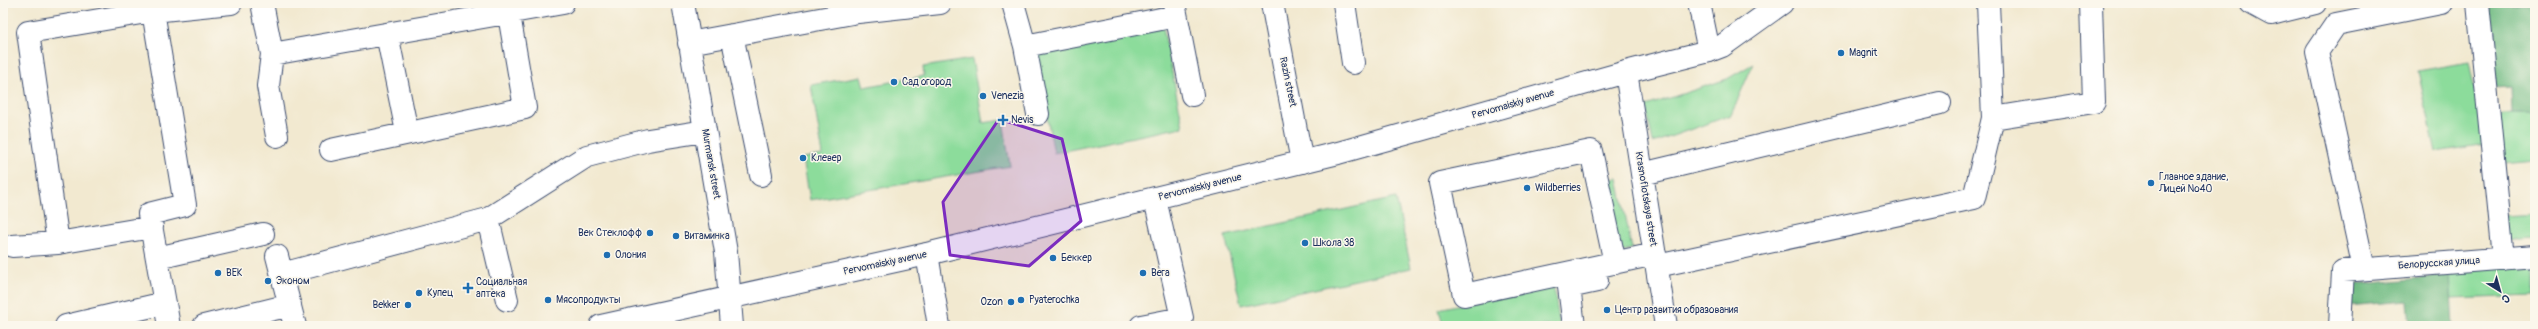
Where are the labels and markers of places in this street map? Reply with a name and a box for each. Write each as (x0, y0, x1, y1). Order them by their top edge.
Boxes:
place label: Magnit (1849, 47, 1878, 59)
marker: Magnit (1836, 48, 1846, 58)
place label: Сад огород (902, 76, 951, 88)
marker: Сад огород (889, 77, 899, 87)
place label: Venezia (991, 90, 1024, 102)
marker: Venezia (978, 91, 988, 101)
place label: Nevis (1011, 114, 1034, 126)
marker: Nevis (998, 115, 1008, 125)
place label: Клевер (811, 152, 842, 164)
marker: Клевер (798, 153, 808, 163)
place label: Главное здание, Лицей №40 (2158, 171, 2228, 195)
marker: Главное здание, Лицей №40 (2146, 178, 2156, 188)
place label: Wildberries (1535, 182, 1581, 194)
marker: Wildberries (1522, 183, 1532, 193)
place label: Век Стеклофф (578, 227, 642, 239)
marker: Век Стеклофф (645, 228, 655, 238)
place label: Витаминка (684, 230, 730, 242)
marker: Витаминка (671, 231, 681, 241)
place label: Школа 38 (1313, 237, 1354, 249)
marker: Школа 38 (1300, 238, 1310, 248)
place label: Олония (615, 249, 646, 261)
marker: Олония (602, 250, 612, 260)
place label: Беккер (1061, 252, 1092, 264)
marker: Беккер (1048, 253, 1058, 263)
place label: ВЕК (226, 267, 243, 279)
place label: Вега (1151, 267, 1170, 279)
marker: ВЕК (213, 268, 223, 278)
marker: Вега (1138, 268, 1148, 278)
place label: Эконом (276, 275, 310, 287)
marker: Эконом (263, 276, 273, 286)
place label: Социальная аптека (476, 276, 527, 300)
marker: Социальная аптека (463, 283, 473, 293)
place label: Купец (427, 287, 453, 299)
marker: Купец (414, 288, 424, 298)
place label: Мясопродукты (556, 294, 620, 306)
place label: Pyaterochka (1029, 294, 1080, 306)
marker: Мясопродукты (543, 295, 553, 305)
marker: Pyaterochka (1016, 295, 1026, 305)
place label: Ozon (981, 296, 1003, 308)
marker: Ozon (1006, 297, 1016, 307)
place label: Bekker (373, 299, 400, 311)
marker: Bekker (403, 300, 413, 310)
place label: Центр развития образования (1615, 304, 1738, 316)
marker: Центр развития образования (1602, 305, 1612, 315)

